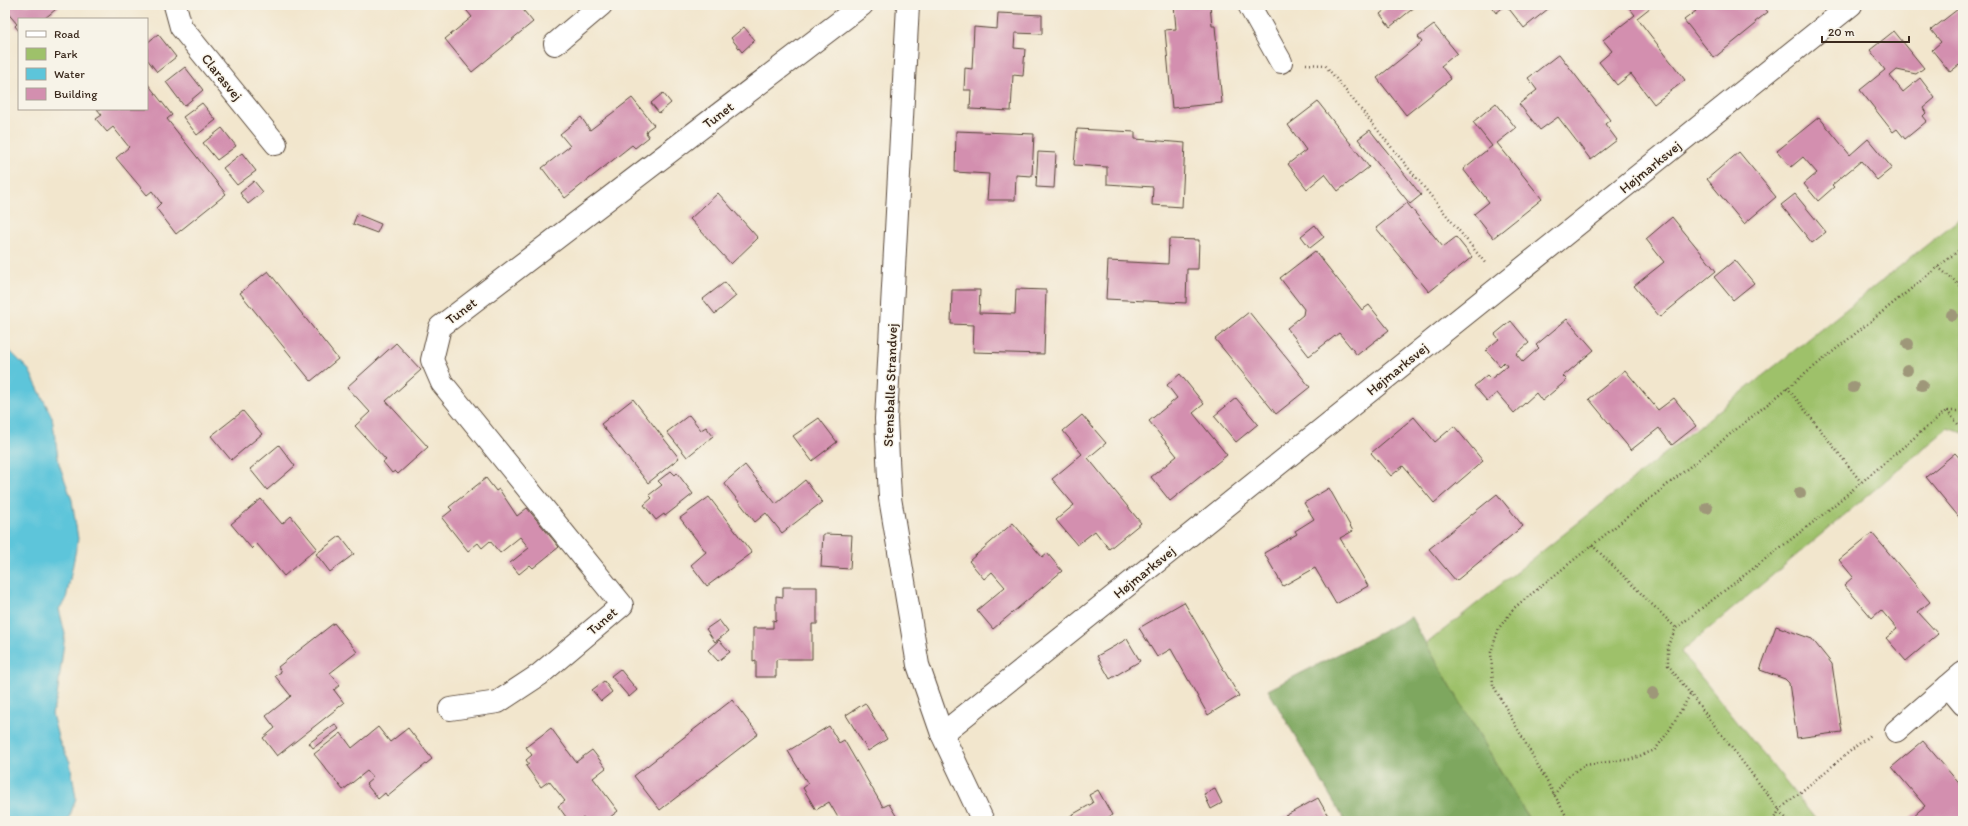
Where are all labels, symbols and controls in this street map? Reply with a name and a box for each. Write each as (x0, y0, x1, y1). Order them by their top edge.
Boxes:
legend (18, 18, 148, 110)
scale bar (1822, 18, 1909, 44)
text: 20 m (1828, 25, 1855, 39)
text: Road (54, 27, 80, 41)
text: Park (54, 47, 78, 61)
street label: Clarasvej (198, 50, 246, 104)
text: Water (54, 67, 85, 81)
text: Building (54, 87, 98, 101)
street label: Tunet (699, 98, 737, 133)
street label: Højmarksvej (1616, 137, 1685, 197)
street label: Tunet (442, 294, 480, 329)
street label: Stensballe Strandvej (880, 323, 901, 447)
street label: Højmarksvej (1363, 339, 1432, 399)
street label: Højmarksvej (1110, 542, 1179, 602)
street label: Tunet (584, 604, 621, 639)

